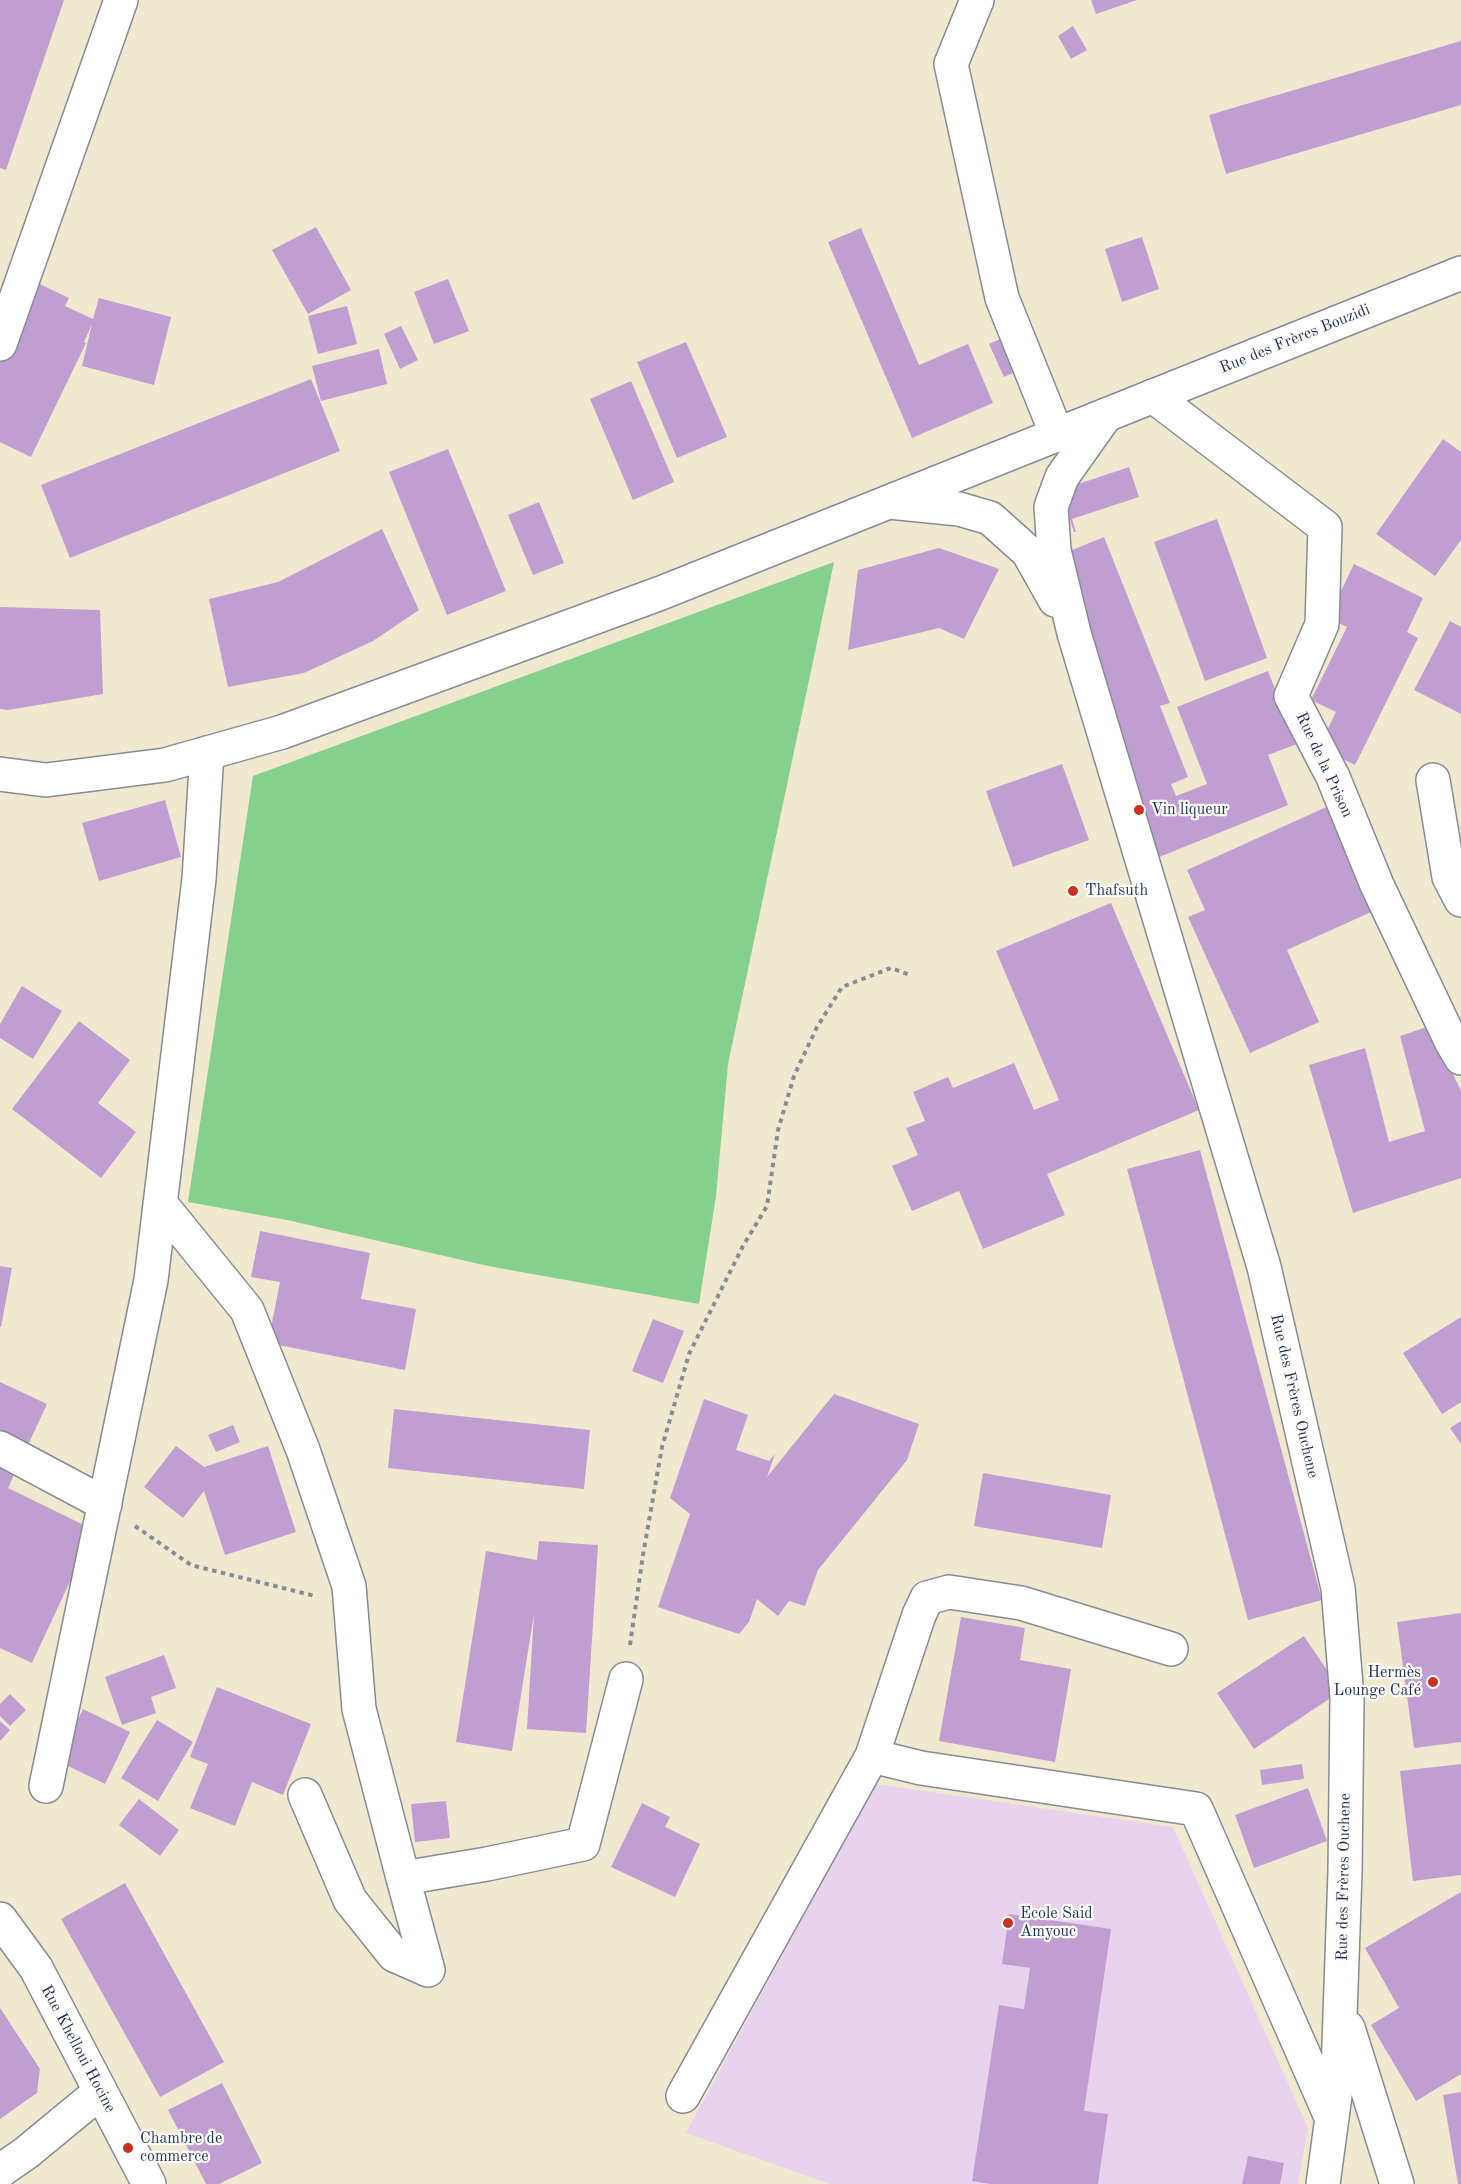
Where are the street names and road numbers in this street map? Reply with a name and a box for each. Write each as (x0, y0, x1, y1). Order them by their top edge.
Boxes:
street label: Rue des Frères Bouzidi (1217, 300, 1373, 378)
street label: Rue de la Prison (1291, 709, 1357, 821)
street label: Rue des Frères Ouchene (1266, 1312, 1322, 1480)
street label: Rue des Frères Ouchene (1333, 1793, 1355, 1961)
street label: Rue Khelloui Hocine (36, 1982, 120, 2116)

